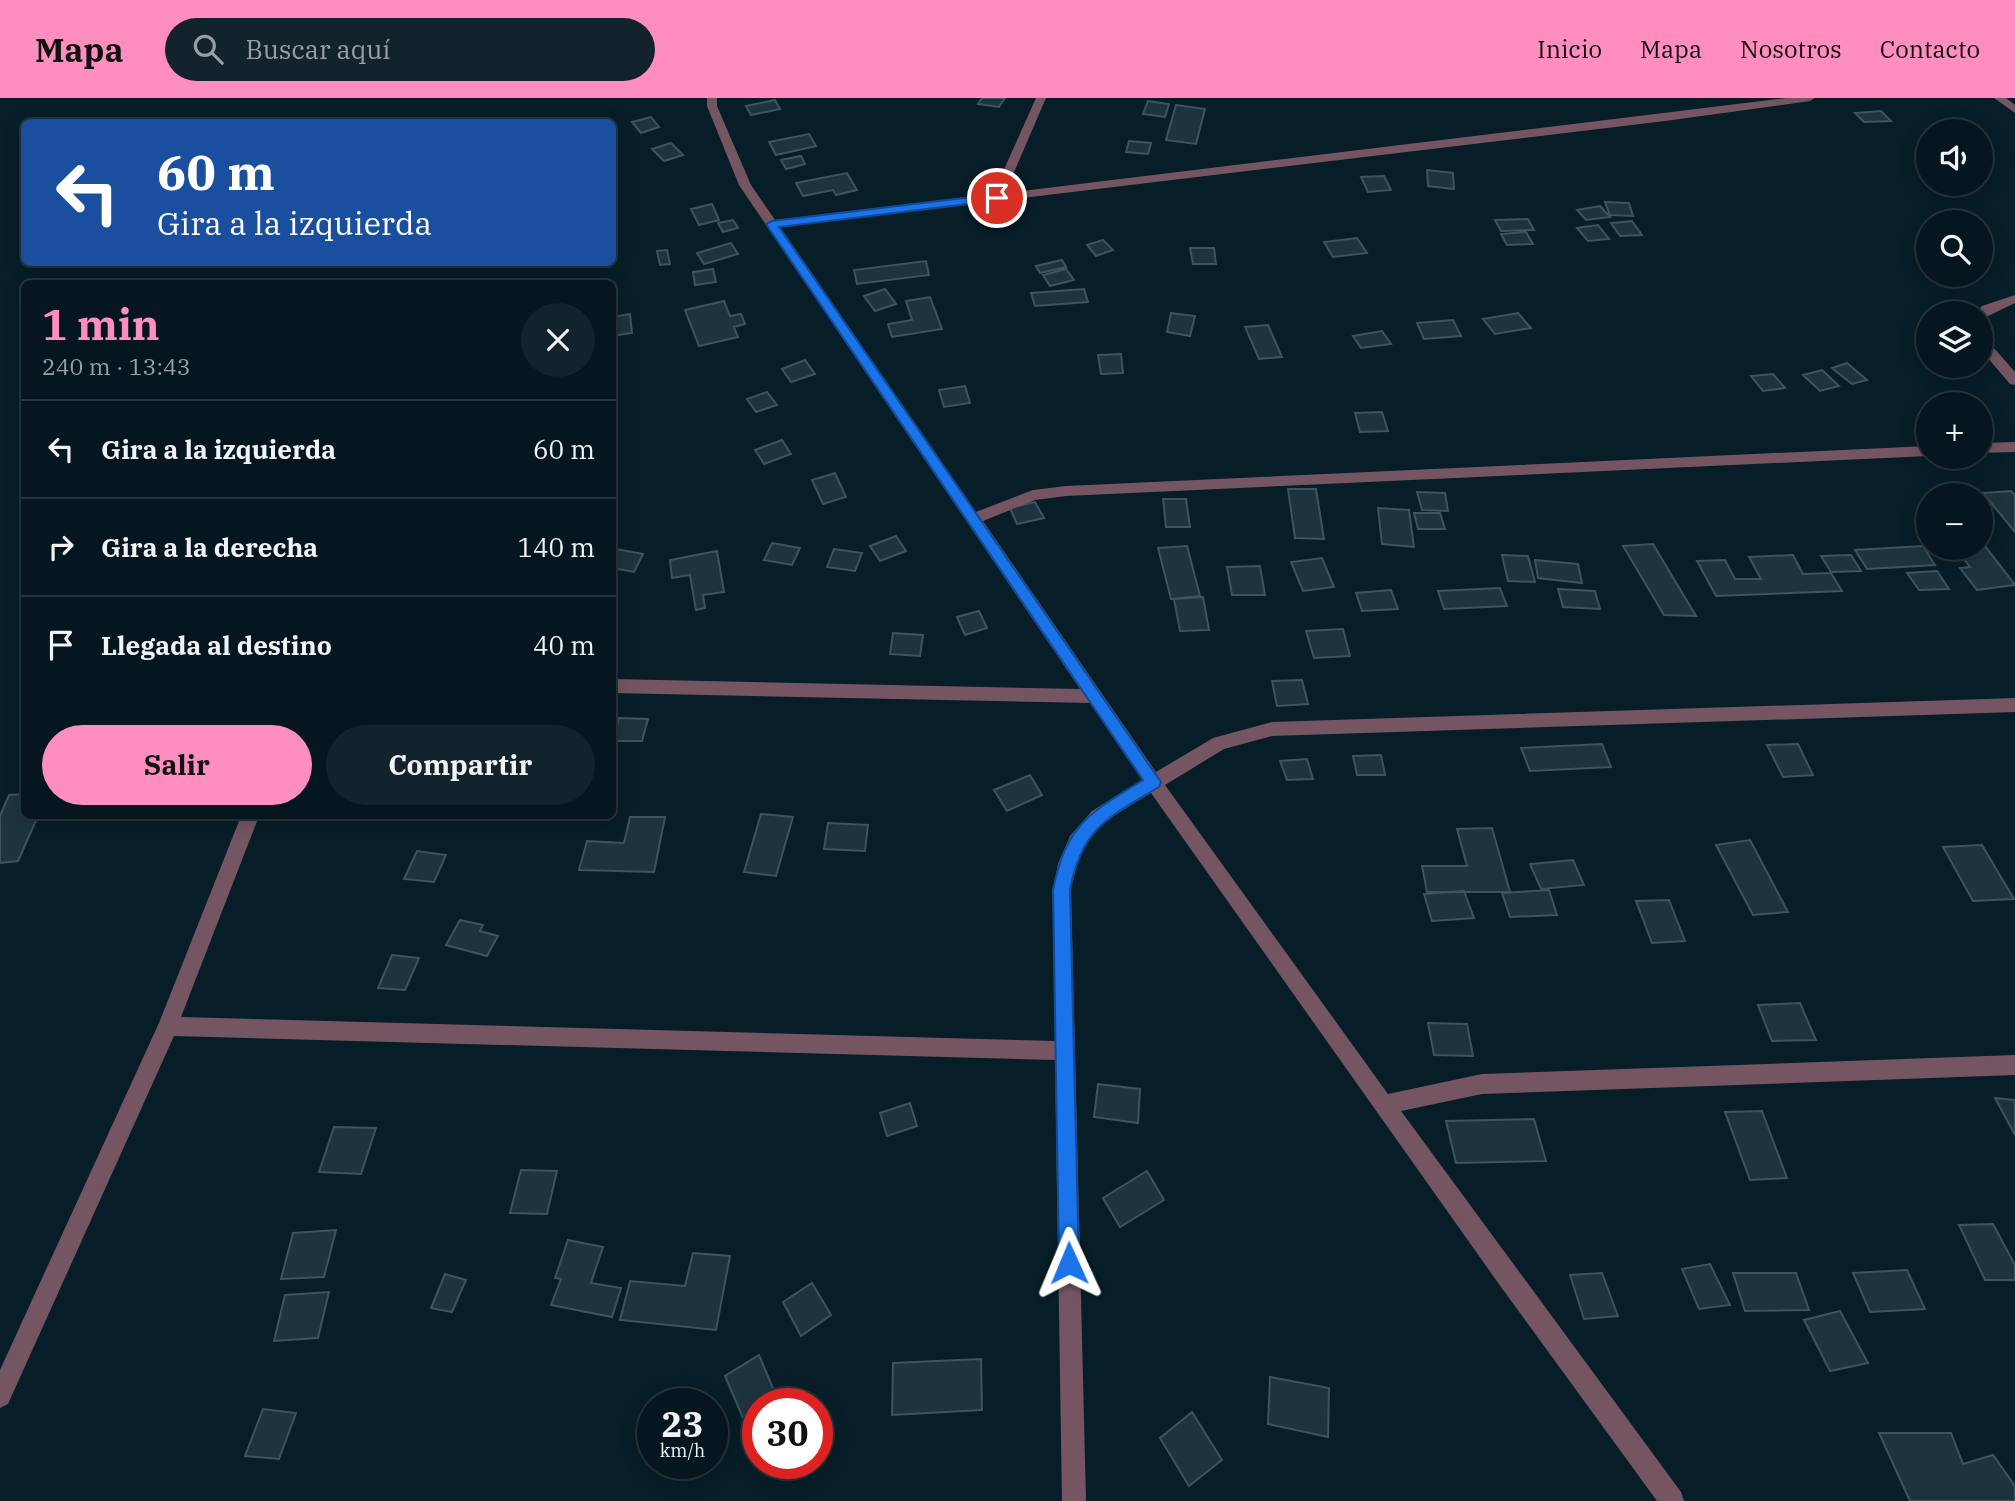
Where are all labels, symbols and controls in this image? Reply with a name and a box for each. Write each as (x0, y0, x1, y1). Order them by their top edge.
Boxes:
search box (165, 18, 655, 81)
text: Mapa (35, 28, 123, 71)
icon: search (189, 30, 227, 68)
text: Buscar aquí (245, 32, 391, 66)
text: Inicio (1537, 33, 1602, 65)
text: Mapa (1640, 33, 1702, 65)
text: Nosotros (1740, 33, 1842, 65)
text: Contacto (1880, 33, 1980, 65)
map controls (1916, 119, 1993, 560)
button: sound (1916, 119, 1993, 196)
text: 60 m (157, 140, 275, 203)
icon: left (42, 147, 133, 238)
pin (967, 168, 1027, 228)
icon: arrive (978, 179, 1016, 217)
text: Gira a la izquierda (157, 202, 432, 244)
button: search (1916, 210, 1993, 287)
text: 1 min (42, 297, 160, 352)
button: layers (1916, 301, 1993, 378)
button: close (521, 303, 595, 377)
text: 240 m · 13:43 (42, 351, 191, 381)
button: + (1916, 392, 1993, 469)
icon: left (42, 430, 80, 468)
text: Gira a la izquierda (101, 432, 336, 466)
text: 60 m (533, 432, 595, 466)
button: − (1916, 483, 1993, 560)
icon: right (42, 528, 80, 566)
text: Gira a la derecha (101, 530, 318, 564)
text: 140 m (517, 530, 595, 564)
icon: arrive (42, 626, 80, 664)
text: Llegada al destino (101, 628, 332, 662)
text: 40 m (533, 628, 595, 662)
button: Salir (42, 725, 312, 805)
button: Compartir (326, 725, 595, 805)
position arrow (1032, 1226, 1106, 1300)
speed limit sign: 30 (742, 1388, 833, 1479)
text: 23 (661, 1401, 704, 1447)
text: km/h (660, 1439, 705, 1462)

